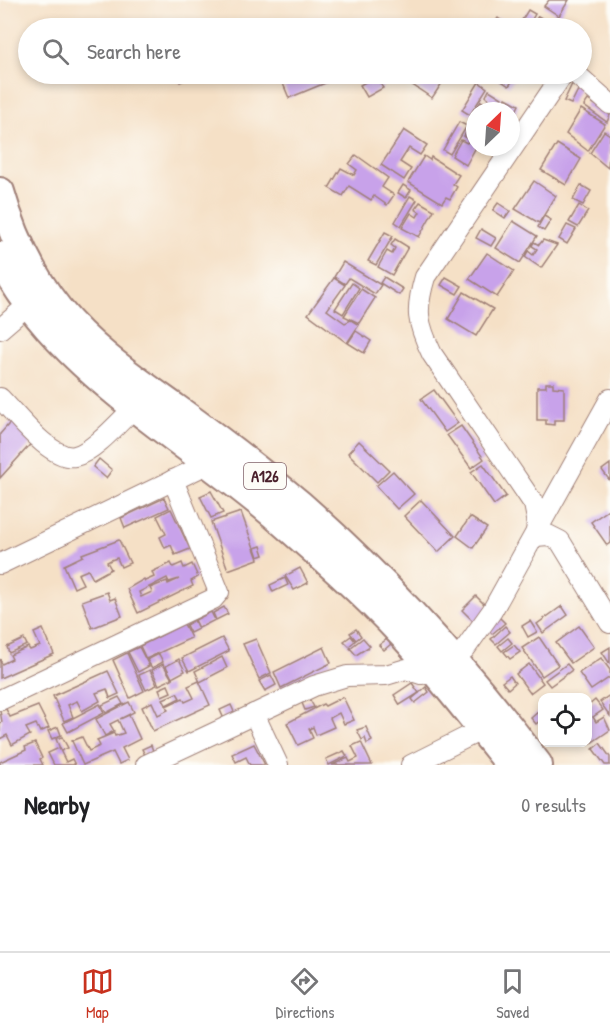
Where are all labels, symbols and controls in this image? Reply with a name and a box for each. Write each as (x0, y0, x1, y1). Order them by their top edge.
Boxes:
search box (18, 18, 592, 84)
icon: search (39, 35, 72, 68)
text: Search here (87, 36, 181, 66)
north arrow (466, 102, 520, 156)
road number: A126 (244, 463, 286, 489)
map controls (538, 693, 592, 747)
button: locate (538, 693, 592, 747)
text: Nearby (24, 787, 90, 822)
text: 0 results (521, 791, 586, 818)
tab: Map (81, 965, 114, 1023)
tab: Directions (276, 965, 334, 1023)
tab: Saved (496, 965, 529, 1023)

